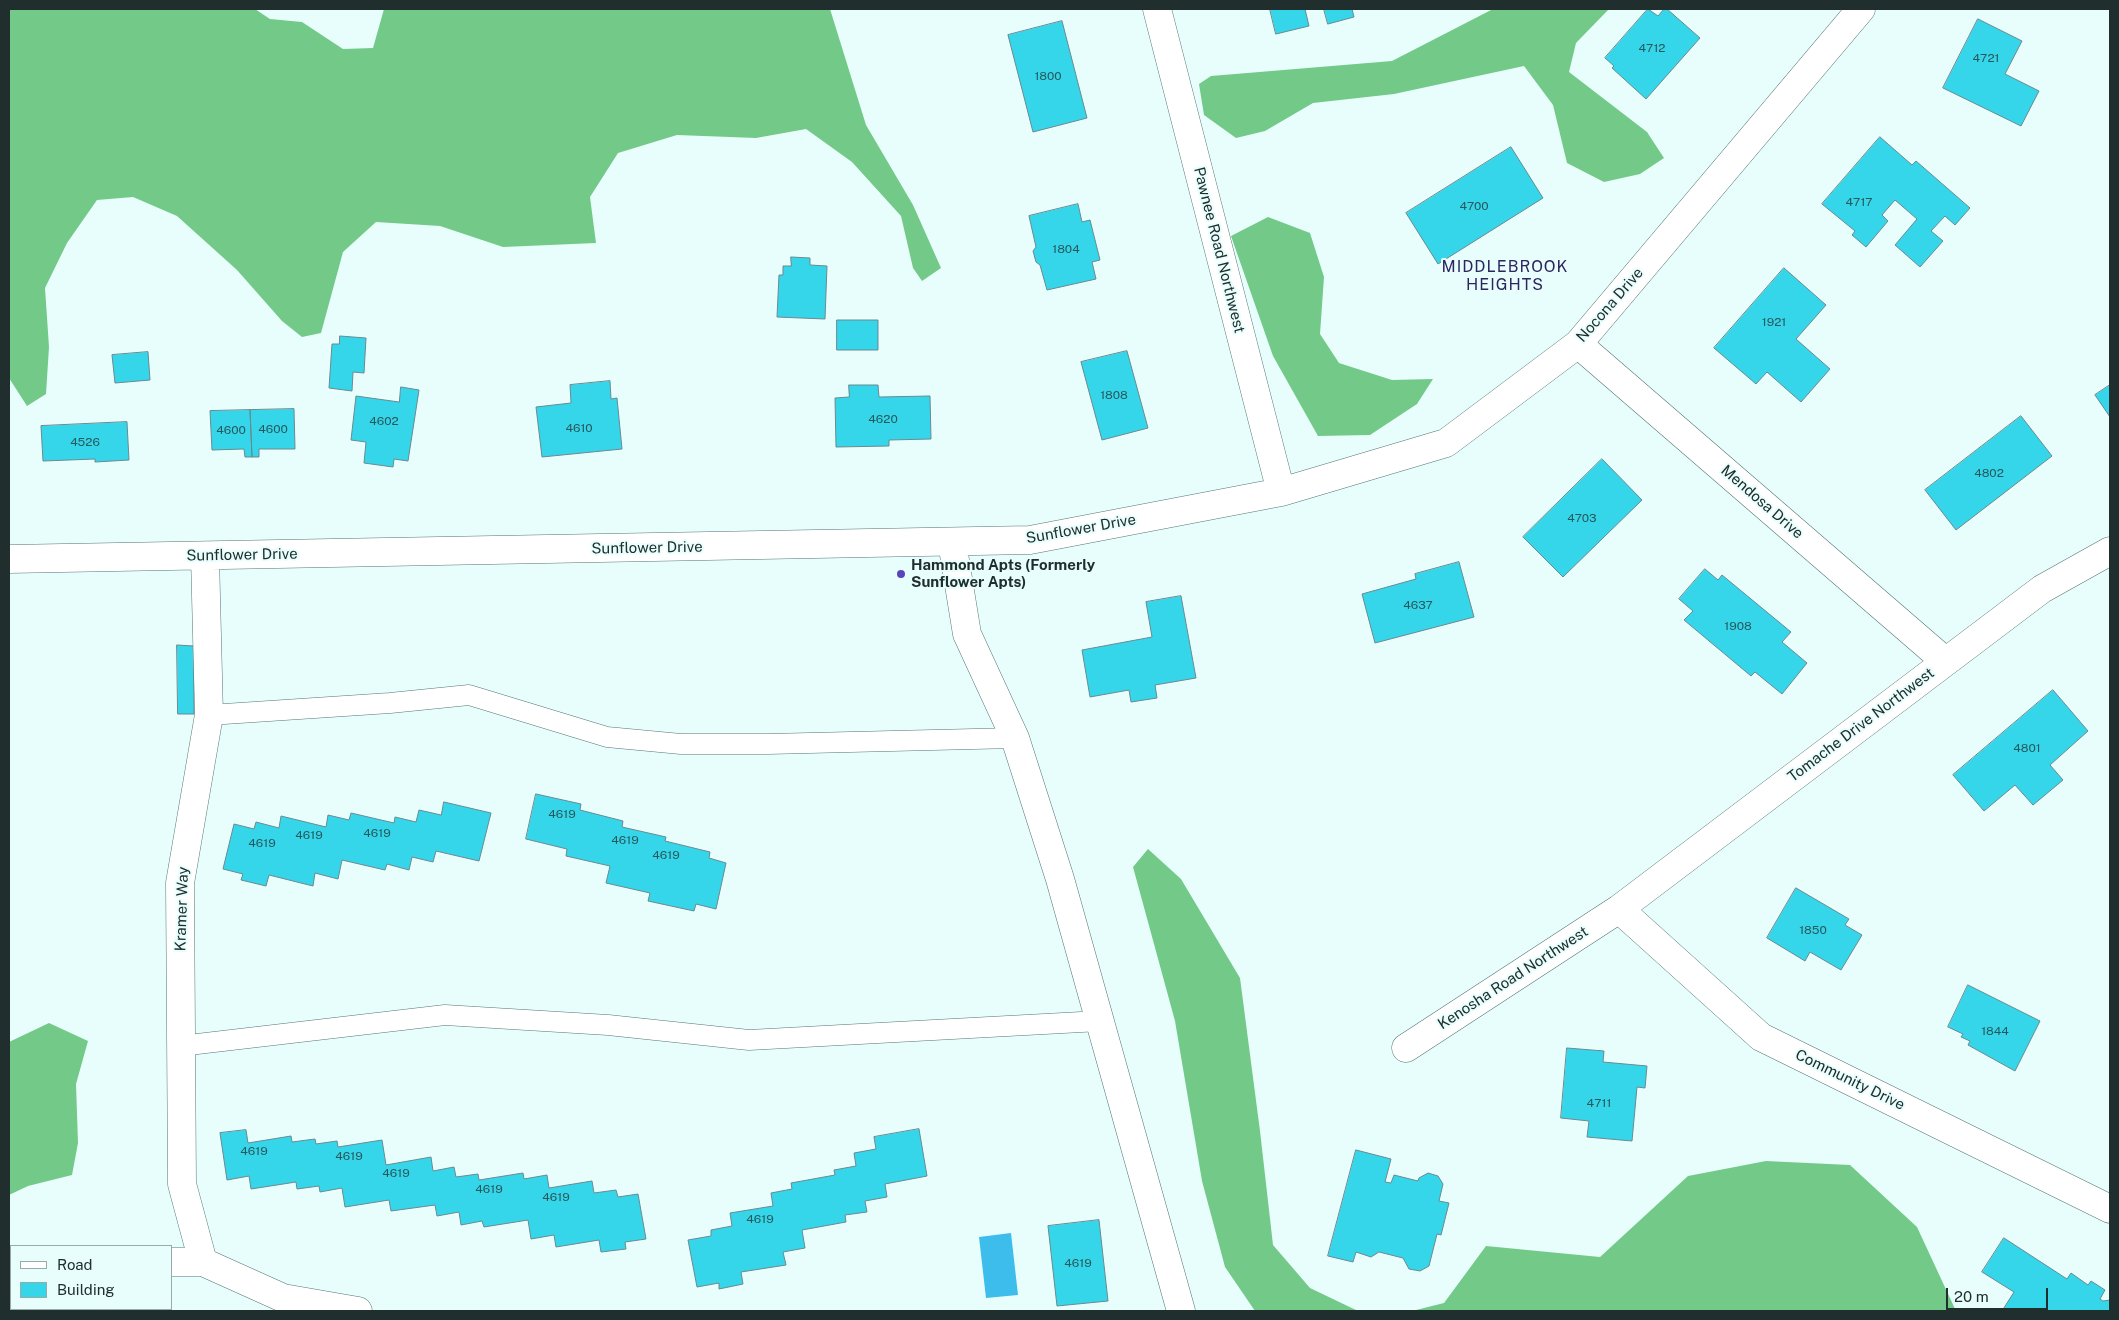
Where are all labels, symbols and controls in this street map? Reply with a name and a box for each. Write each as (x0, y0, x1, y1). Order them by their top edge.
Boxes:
house number: 4712 (1638, 41, 1666, 55)
house number: 4721 (1973, 51, 1999, 65)
house number: 1800 (1034, 69, 1062, 83)
street label: Pawnee Road Northwest (1190, 165, 1248, 335)
house number: 4717 (1845, 195, 1873, 209)
house number: 4700 (1459, 199, 1489, 213)
house number: 1804 (1052, 242, 1080, 256)
district label: MIDDLEBROOK HEIGHTS (1440, 257, 1570, 295)
street label: Nocona Drive (1573, 264, 1647, 346)
house number: 1921 (1762, 315, 1786, 329)
house number: 1808 (1100, 388, 1128, 402)
house number: 4620 (868, 412, 898, 426)
house number: 4602 (369, 414, 399, 428)
house number: 4610 (565, 421, 593, 435)
house number: 4600 (258, 422, 288, 436)
house number: 4600 (216, 423, 246, 437)
house number: 4526 (70, 435, 100, 449)
street label: Mendosa Drive (1717, 461, 1807, 543)
house number: 4802 (1974, 466, 2004, 480)
street label: Sunflower Drive (1025, 510, 1137, 548)
house number: 4703 (1567, 511, 1597, 525)
street label: Sunflower Drive (591, 538, 703, 558)
street label: Sunflower Drive (186, 545, 298, 565)
place label: Hammond Apts (Formerly Sunflower Apts) (911, 556, 1095, 591)
marker: Hammond Apts (Formerly Sunflower Apts) (895, 568, 907, 580)
house number: 4637 (1403, 598, 1433, 612)
house number: 1908 (1724, 619, 1752, 633)
street label: Tomache Drive Northwest (1784, 664, 1938, 786)
house number: 4801 (2013, 741, 2041, 755)
house number: 4619 (548, 807, 576, 821)
house number: 4619 (363, 826, 391, 840)
house number: 4619 (295, 828, 323, 842)
house number: 4619 (611, 833, 639, 847)
house number: 4619 (248, 836, 276, 850)
house number: 4619 (652, 848, 680, 862)
street label: Kramer Way (172, 866, 192, 952)
street label: Kenosha Road Northwest (1434, 923, 1592, 1033)
house number: 1850 (1799, 923, 1827, 937)
house number: 1844 (1981, 1024, 2009, 1038)
street label: Community Drive (1792, 1046, 1908, 1114)
house number: 4711 (1587, 1096, 1611, 1110)
house number: 4619 (240, 1144, 268, 1158)
house number: 4619 (335, 1149, 363, 1163)
house number: 4619 (382, 1166, 410, 1180)
house number: 4619 (475, 1182, 503, 1196)
house number: 4619 (542, 1190, 570, 1204)
house number: 4619 (746, 1212, 774, 1226)
legend (10, 1245, 172, 1310)
text: Road (57, 1256, 93, 1273)
house number: 4619 (1064, 1256, 1092, 1270)
scale bar (1949, 1278, 2052, 1310)
text: Building (57, 1281, 115, 1298)
text: 20 m (1954, 1288, 1989, 1305)

